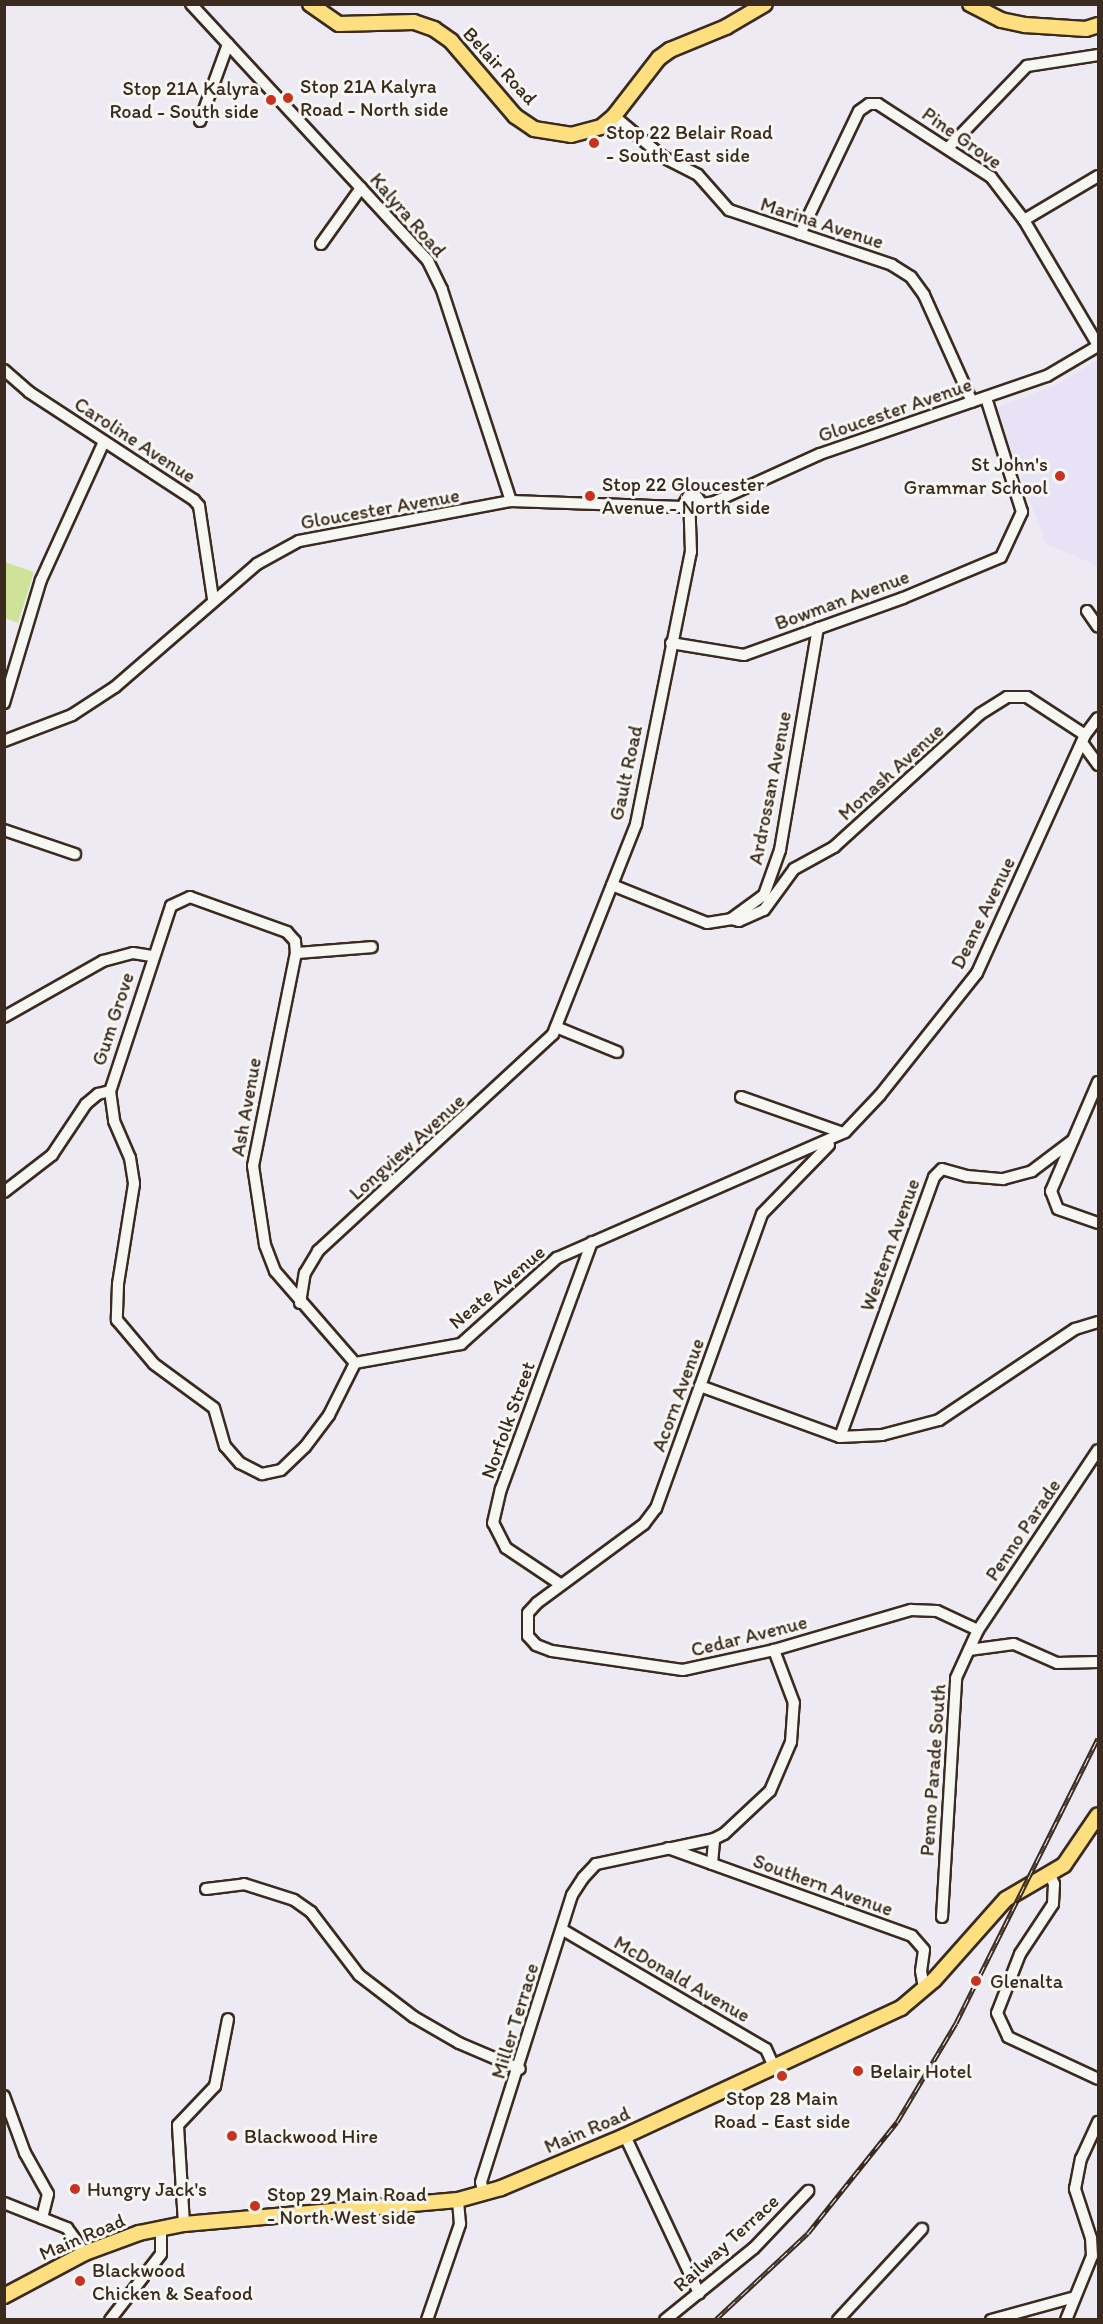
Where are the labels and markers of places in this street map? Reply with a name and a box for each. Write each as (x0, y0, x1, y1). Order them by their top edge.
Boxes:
place label: Stop 21A Kalyra Road - North side (300, 74, 449, 121)
place label: Stop 21A Kalyra Road - South side (110, 77, 259, 124)
marker: Stop 21A Kalyra Road - North side (281, 91, 295, 105)
marker: Stop 21A Kalyra Road - South side (264, 93, 278, 107)
place label: Stop 22 Belair Road - South East side (606, 120, 773, 167)
marker: Stop 22 Belair Road - South East side (587, 136, 601, 150)
place label: St John's Grammar School (904, 452, 1048, 499)
marker: St John's Grammar School (1053, 469, 1067, 483)
place label: Stop 22 Gloucester Avenue - North side (602, 472, 770, 519)
marker: Stop 22 Gloucester Avenue - North side (583, 489, 597, 503)
place label: Glenalta (990, 1969, 1063, 1993)
marker: Glenalta (967, 1972, 985, 1990)
place label: Belair Hotel (870, 2059, 972, 2083)
marker: Belair Hotel (851, 2064, 865, 2078)
marker: Stop 28 Main Road - East side (775, 2069, 789, 2083)
place label: Stop 28 Main Road - East side (714, 2086, 850, 2133)
place label: Blackwood Hire (244, 2124, 378, 2148)
marker: Blackwood Hire (225, 2129, 239, 2143)
place label: Hungry Jack's (87, 2177, 207, 2201)
marker: Hungry Jack's (68, 2182, 82, 2196)
place label: Stop 29 Main Road - North West side (267, 2182, 426, 2229)
marker: Stop 29 Main Road - North West side (248, 2199, 262, 2213)
place label: Blackwood Chicken & Seafood (92, 2258, 252, 2305)
marker: Blackwood Chicken & Seafood (73, 2274, 87, 2288)

